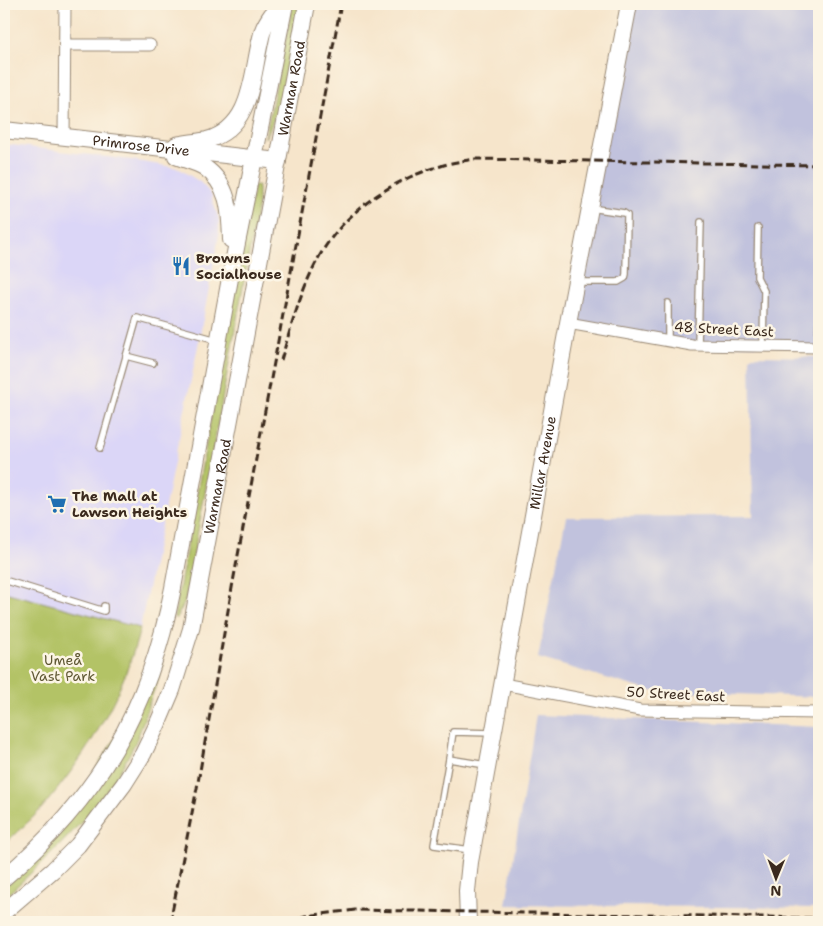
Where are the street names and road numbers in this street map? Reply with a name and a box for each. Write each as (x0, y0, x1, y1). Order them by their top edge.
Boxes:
street label: Warman Road (274, 39, 309, 137)
street label: Primrose Drive (92, 131, 191, 160)
street label: 48 Street East (674, 317, 774, 341)
street label: Millar Avenue (525, 414, 560, 511)
street label: Warman Road (200, 437, 235, 536)
street label: 50 Street East (626, 682, 726, 706)

